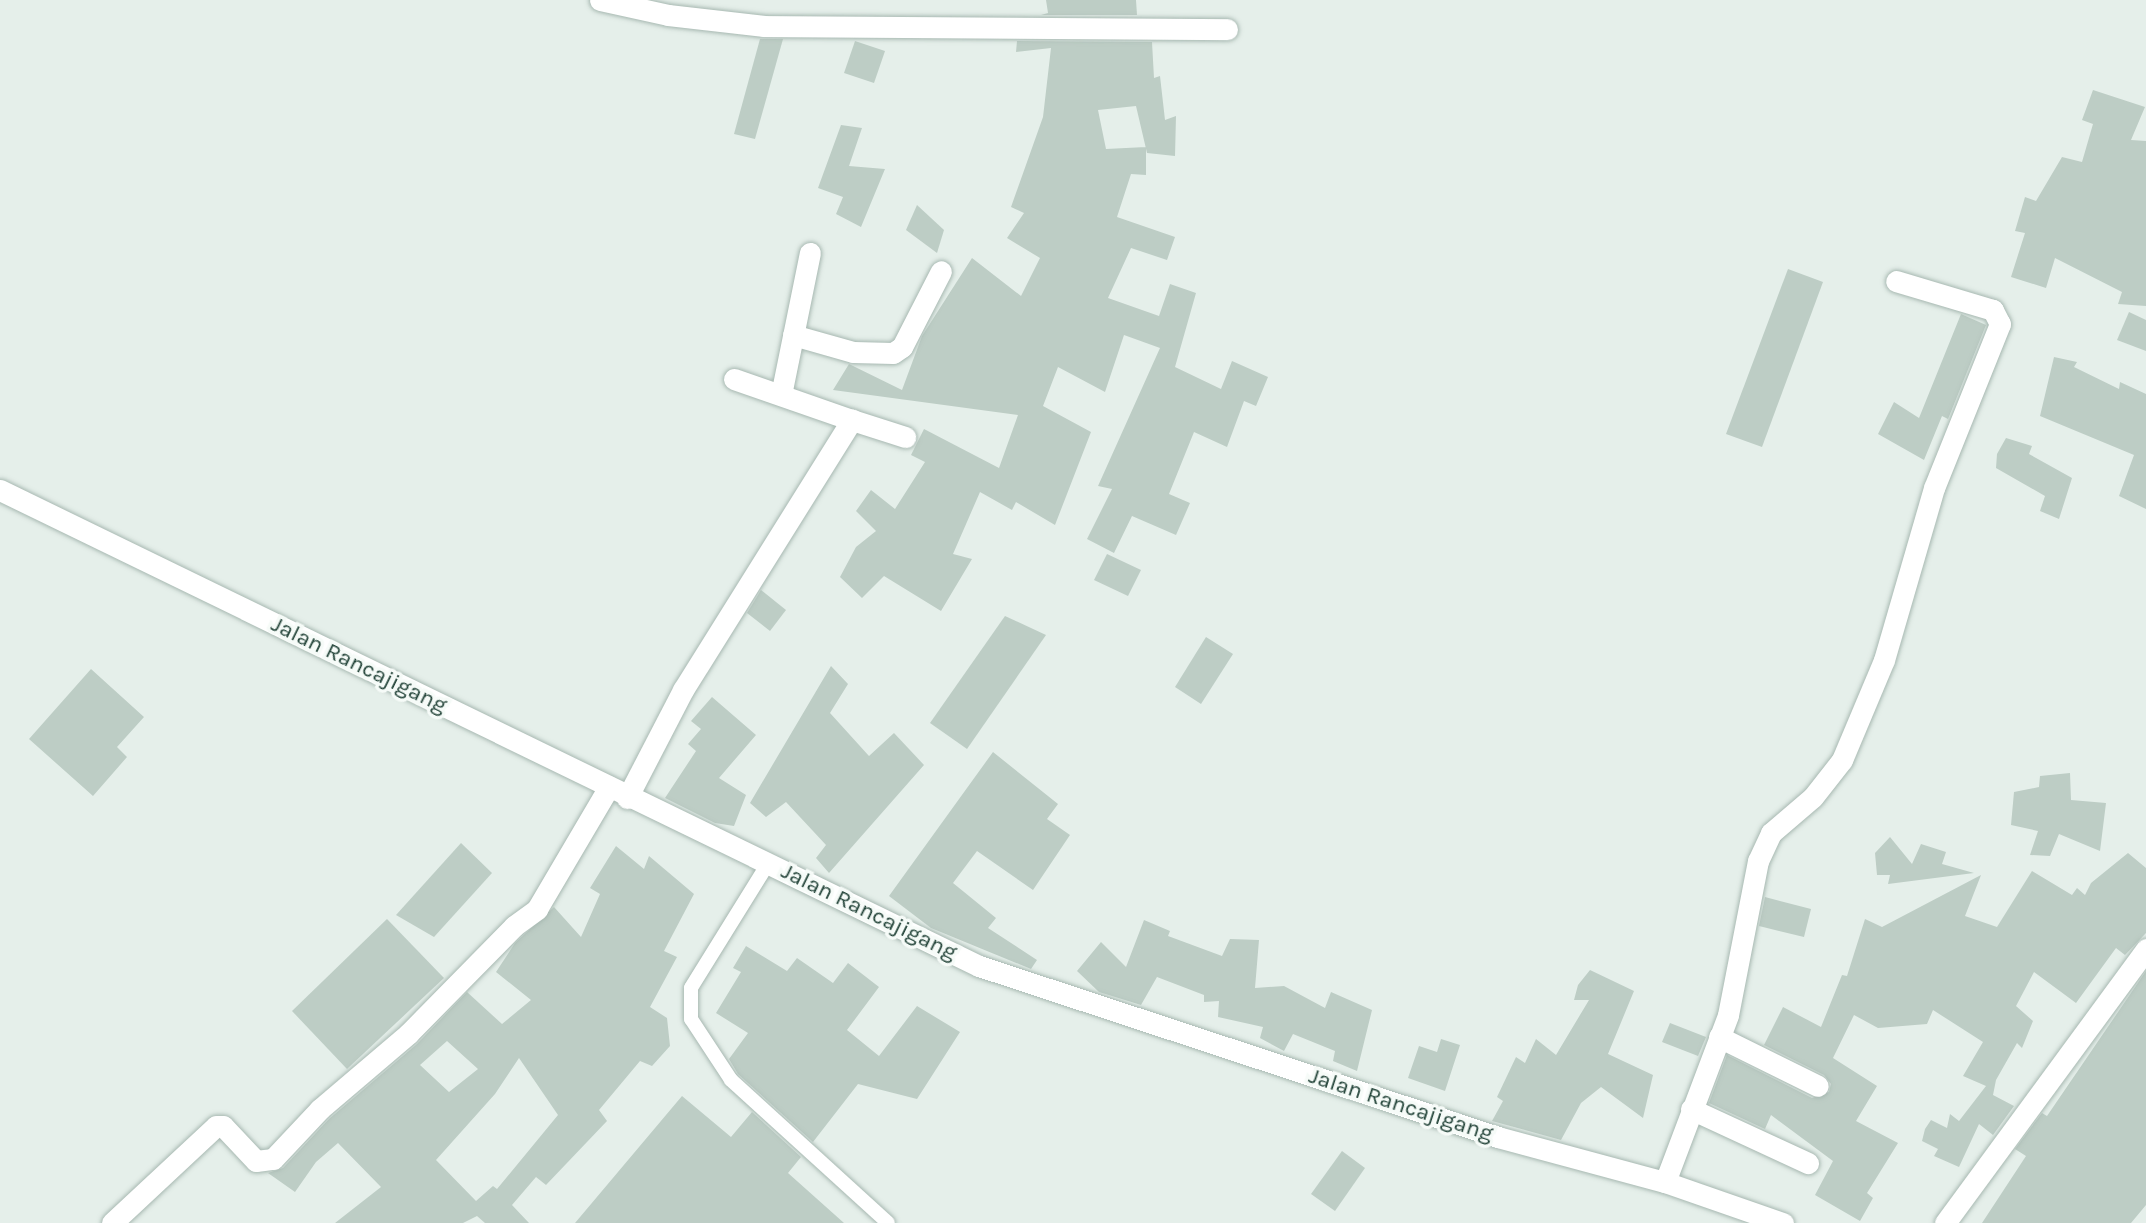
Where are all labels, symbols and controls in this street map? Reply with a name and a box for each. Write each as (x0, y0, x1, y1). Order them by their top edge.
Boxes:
street label: Jalan Rancajigang (267, 610, 451, 720)
street label: Jalan Rancajigang (777, 857, 961, 967)
street label: Jalan Rancajigang (1305, 1062, 1497, 1148)

